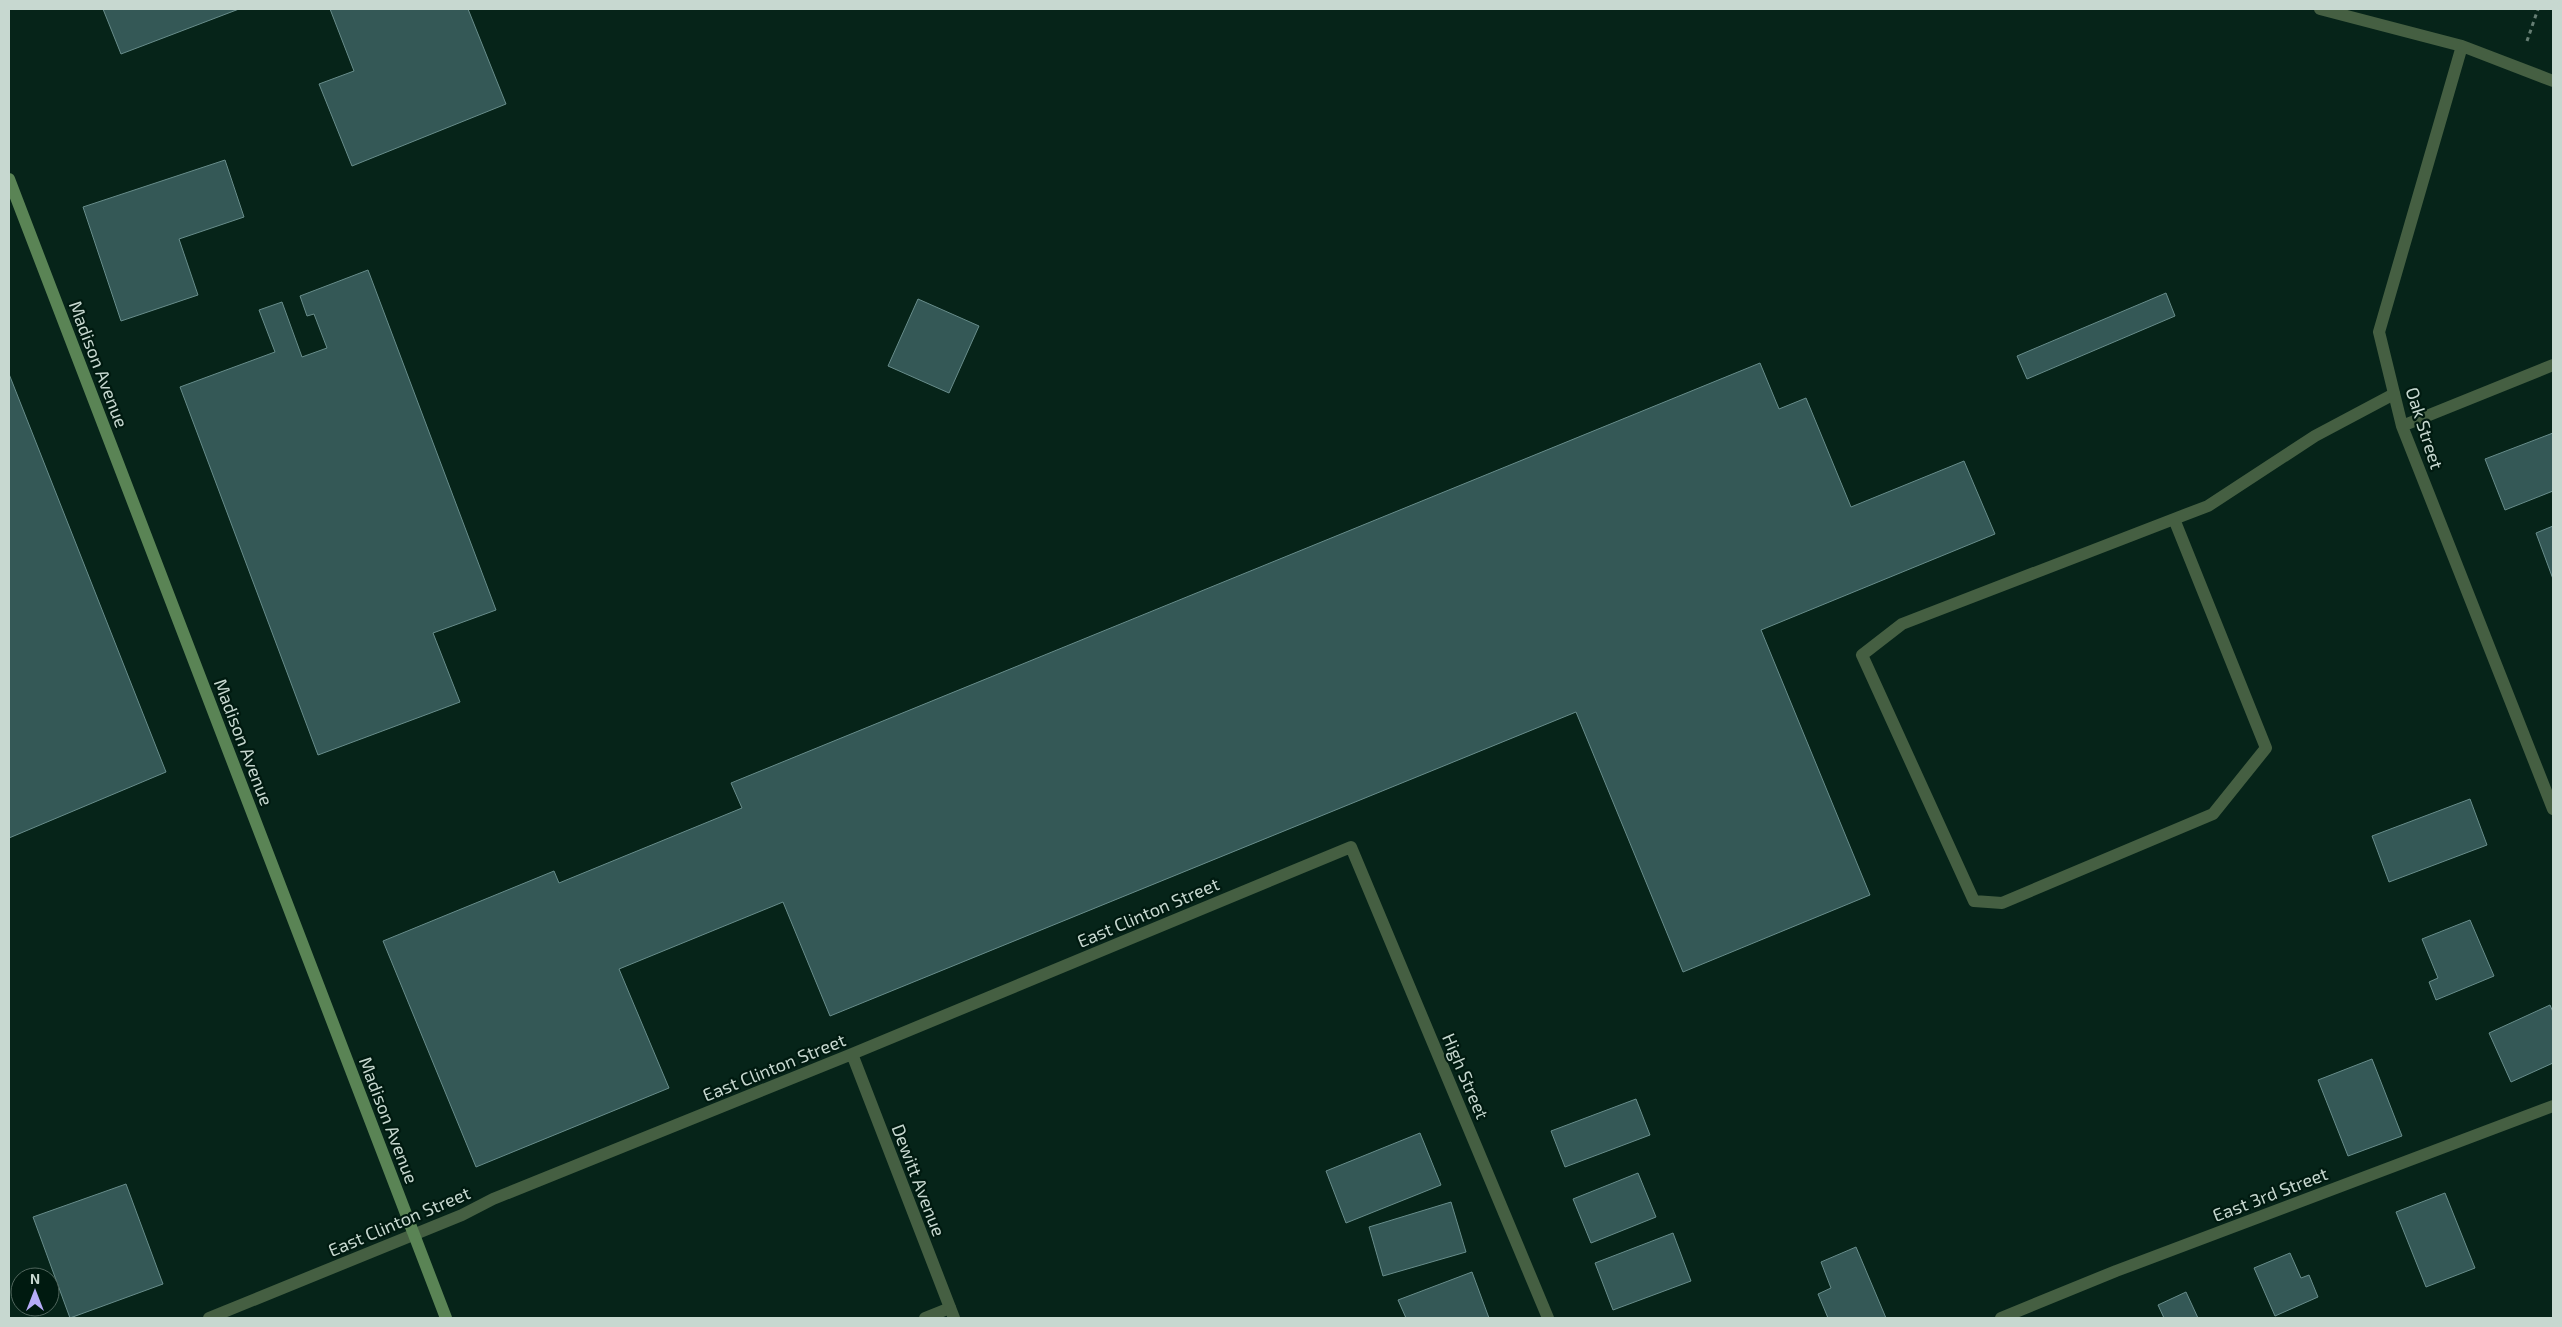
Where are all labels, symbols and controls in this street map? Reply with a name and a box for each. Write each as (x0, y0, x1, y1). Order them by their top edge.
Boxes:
street label: Madison Avenue (65, 297, 133, 431)
street label: Oak Street (2401, 384, 2449, 472)
street label: Madison Avenue (210, 675, 278, 809)
street label: East Clinton Street (1074, 872, 1222, 952)
street label: East Clinton Street (699, 1028, 849, 1106)
street label: High Street (1438, 1030, 1494, 1122)
street label: Madison Avenue (355, 1053, 423, 1187)
street label: Dewitt Avenue (887, 1121, 951, 1239)
street label: East 3rd Street (2209, 1162, 2331, 1226)
street label: East Clinton Street (325, 1181, 473, 1261)
north arrow (10, 1267, 60, 1317)
text: N (30, 1270, 40, 1287)

